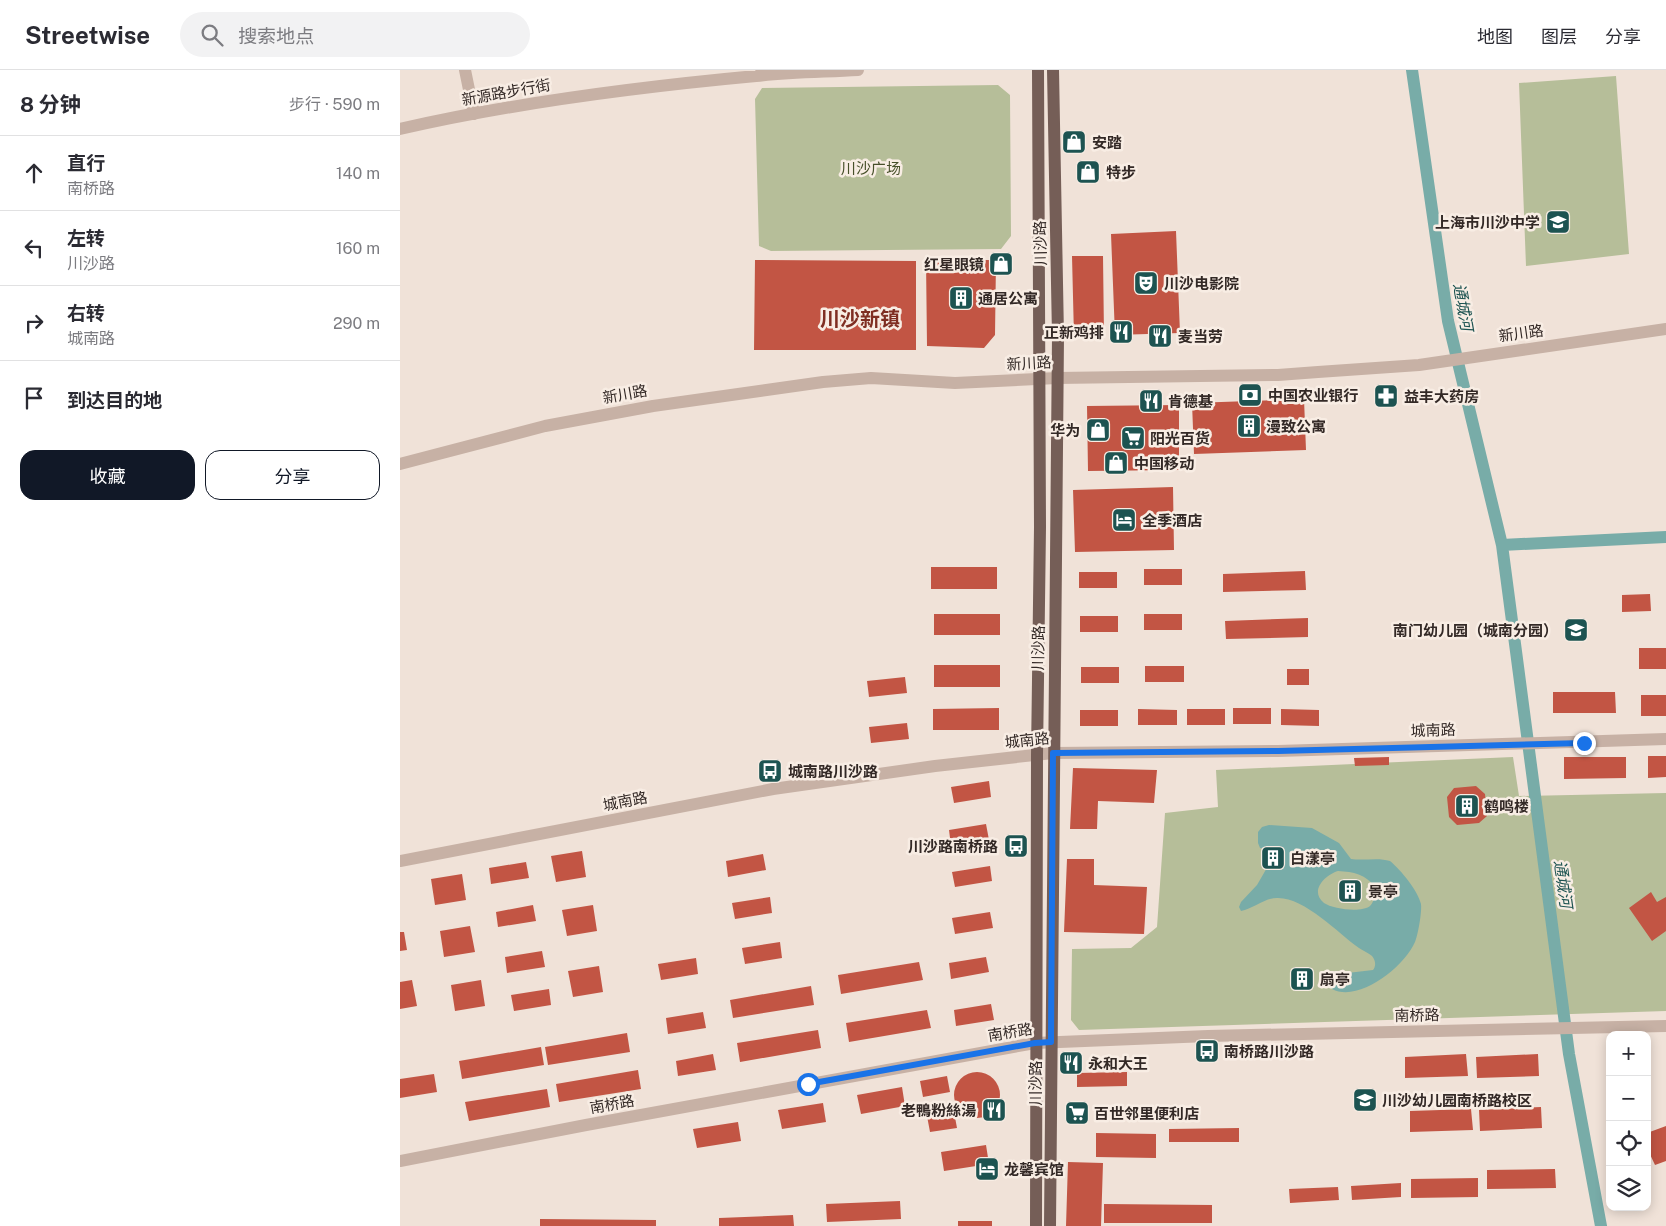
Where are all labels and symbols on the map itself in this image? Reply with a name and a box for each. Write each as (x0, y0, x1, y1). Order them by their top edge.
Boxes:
street label: 新源路步行街 (460, 76, 552, 108)
shop icon: 安踏 (1061, 129, 1087, 155)
place label: 安踏 (1092, 134, 1122, 151)
shop icon: 特步 (1075, 159, 1101, 185)
park label: 川沙广场 (841, 160, 901, 177)
place label: 特步 (1106, 164, 1136, 181)
school or university icon: 上海市川沙中学 (1545, 209, 1571, 235)
place label: 上海市川沙中学 (1435, 214, 1540, 231)
street label: 川沙路 (1031, 220, 1049, 266)
shop icon: 红星眼镜 (988, 251, 1014, 277)
place label: 红星眼镜 (924, 256, 984, 273)
theatre icon: 川沙电影院 (1133, 270, 1159, 296)
place label: 川沙电影院 (1164, 275, 1239, 292)
water label: 通城河 (1449, 282, 1477, 335)
building icon: 通居公寓 (948, 285, 974, 311)
place label: 通居公寓 (978, 290, 1038, 307)
district label: 川沙新镇 (820, 307, 900, 331)
restaurant icon: 正新鸡排 (1108, 319, 1134, 345)
street label: 新川路 (1498, 321, 1544, 345)
restaurant icon: 麦当劳 (1147, 323, 1173, 349)
place label: 正新鸡排 (1044, 324, 1104, 341)
place label: 麦当劳 (1178, 328, 1223, 345)
street label: 新川路 (1006, 353, 1052, 373)
street label: 新川路 (601, 382, 649, 406)
bank icon: 中国农业银行 (1237, 382, 1263, 408)
pharmacy icon: 益丰大药房 (1373, 383, 1399, 409)
place label: 中国农业银行 (1268, 387, 1358, 404)
restaurant icon: 肯德基 (1138, 388, 1164, 414)
place label: 益丰大药房 (1404, 388, 1479, 405)
place label: 肯德基 (1168, 393, 1213, 410)
building icon: 漫致公寓 (1236, 413, 1262, 439)
shop icon: 华为 (1085, 417, 1111, 443)
place label: 漫致公寓 (1266, 418, 1326, 435)
place label: 华为 (1050, 422, 1080, 439)
supermarket icon: 阳光百货 (1120, 425, 1146, 451)
place label: 阳光百货 (1150, 430, 1210, 447)
shop icon: 中国移动 (1103, 450, 1129, 476)
place label: 中国移动 (1134, 455, 1194, 472)
hotel icon: 全季酒店 (1111, 507, 1137, 533)
place label: 全季酒店 (1142, 512, 1202, 529)
school or university icon: 南门幼儿园（城南分园） (1563, 617, 1589, 643)
place label: 南门幼儿园（城南分园） (1393, 622, 1558, 639)
street label: 川沙路 (1029, 625, 1047, 671)
street label: 城南路 (1410, 721, 1456, 739)
street label: 城南路 (1004, 729, 1050, 751)
route end (1573, 732, 1596, 755)
bus stop icon: 城南路川沙路 (757, 758, 783, 784)
place label: 城南路川沙路 (788, 763, 878, 780)
street label: 城南路 (601, 788, 649, 814)
building icon: 鹤鸣楼 (1454, 793, 1480, 819)
place label: 鹤鸣楼 (1484, 798, 1529, 815)
bus stop icon: 川沙路南桥路 (1003, 833, 1029, 859)
place label: 川沙路南桥路 (908, 838, 998, 855)
building icon: 白漾亭 (1260, 845, 1286, 871)
place label: 白漾亭 (1290, 850, 1335, 867)
water label: 通城河 (1550, 859, 1576, 912)
building icon: 景亭 (1337, 878, 1363, 904)
place label: 景亭 (1368, 883, 1398, 900)
building icon: 扇亭 (1289, 966, 1315, 992)
place label: 扇亭 (1320, 971, 1350, 988)
street label: 南桥路 (1394, 1006, 1440, 1024)
street label: 南桥路 (986, 1020, 1034, 1044)
bus stop icon: 南桥路川沙路 (1194, 1038, 1220, 1064)
place label: 南桥路川沙路 (1224, 1043, 1314, 1060)
restaurant icon: 永和大王 (1058, 1050, 1084, 1076)
place label: 永和大王 (1088, 1055, 1148, 1072)
street label: 川沙路 (1027, 1060, 1044, 1106)
route start (797, 1073, 820, 1096)
school or university icon: 川沙幼儿园南桥路校区 (1352, 1087, 1378, 1113)
street label: 南桥路 (588, 1092, 636, 1116)
place label: 川沙幼儿园南桥路校区 (1382, 1092, 1532, 1109)
restaurant icon: 老鴨粉絲湯 (981, 1097, 1007, 1123)
supermarket icon: 百世邻里便利店 (1064, 1100, 1090, 1126)
place label: 老鴨粉絲湯 (901, 1102, 976, 1119)
place label: 百世邻里便利店 (1094, 1105, 1199, 1122)
hotel icon: 龙馨宾馆 (974, 1156, 1000, 1182)
place label: 龙馨宾馆 (1004, 1161, 1064, 1178)

